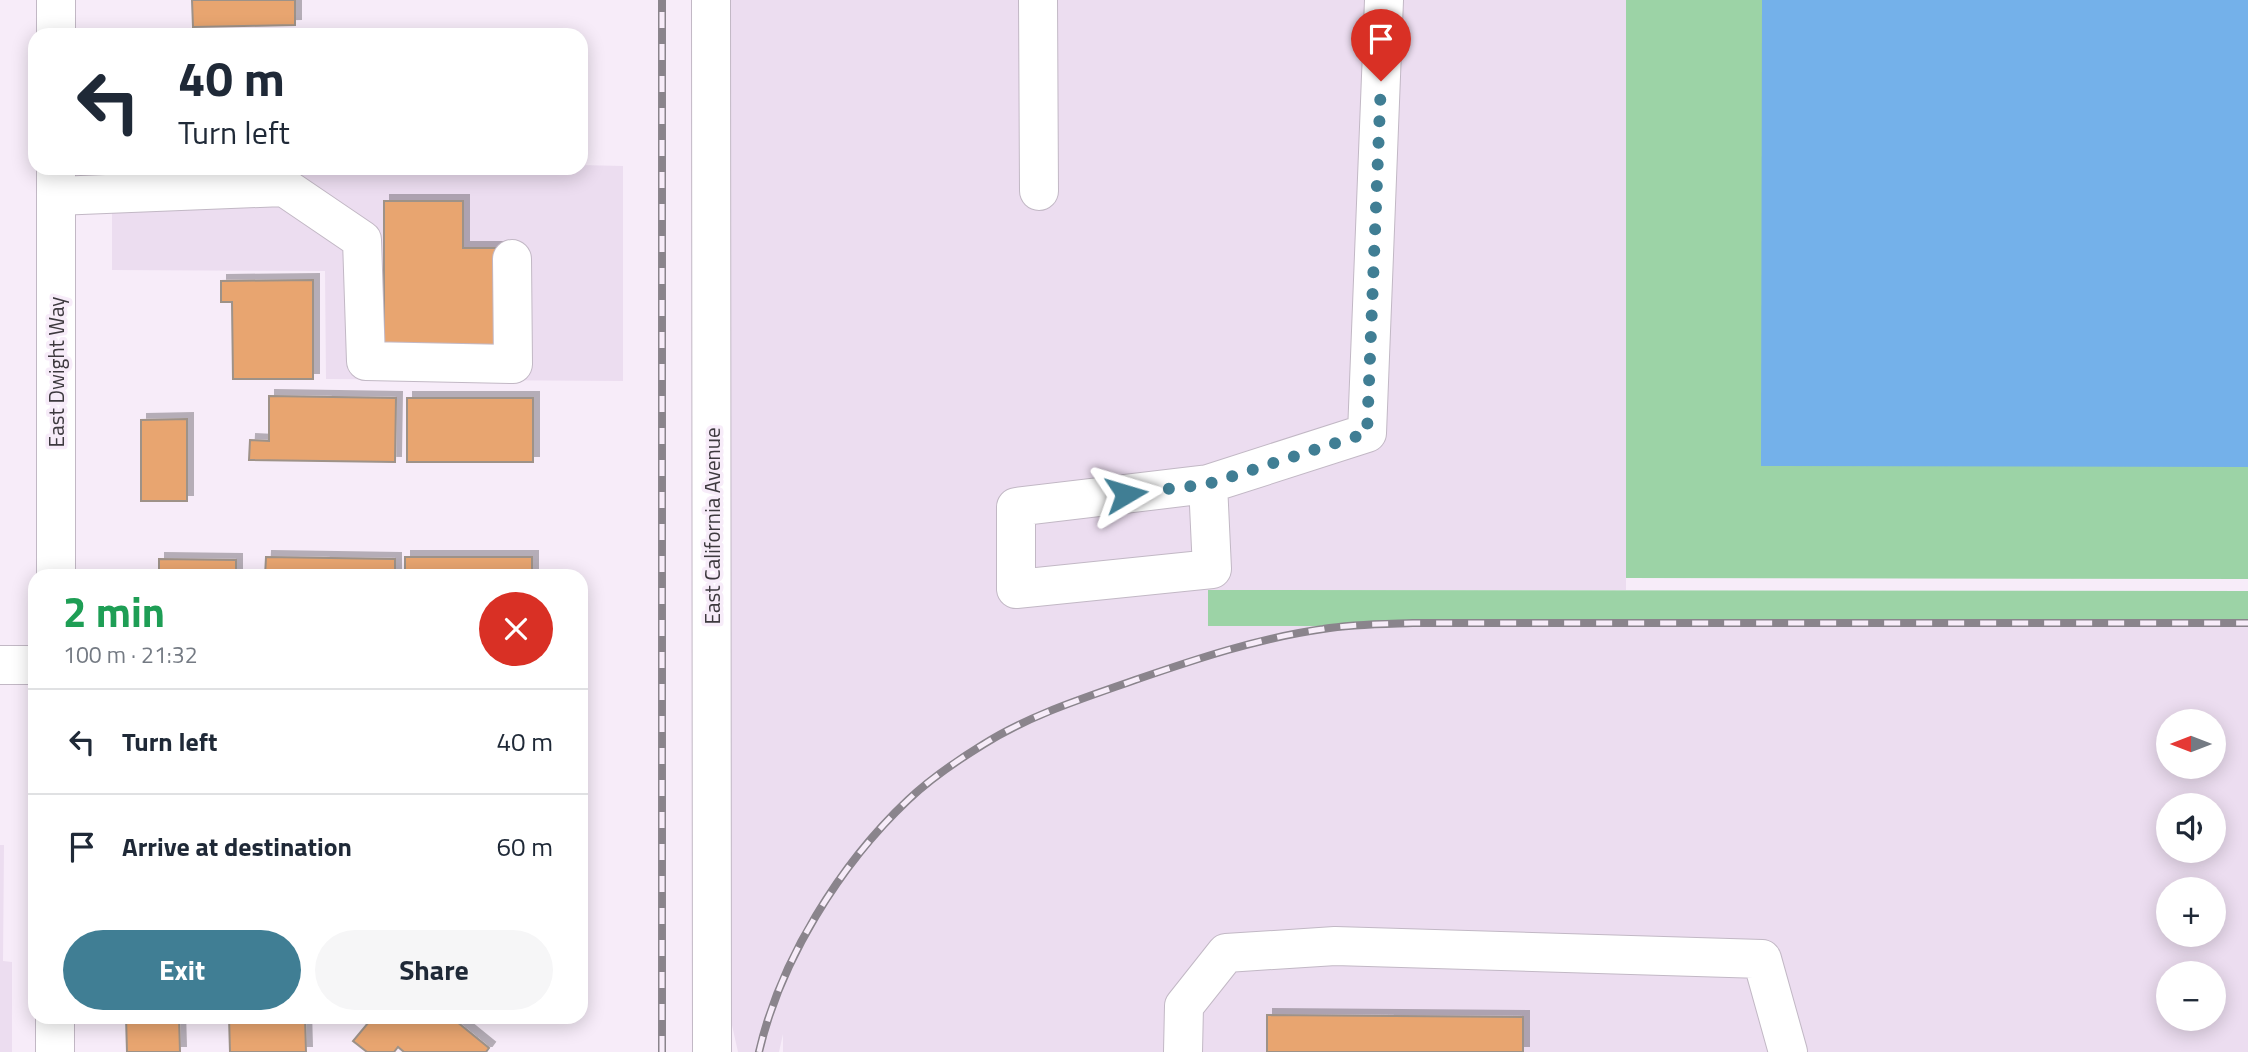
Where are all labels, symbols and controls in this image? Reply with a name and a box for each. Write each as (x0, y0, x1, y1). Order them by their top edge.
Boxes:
pin (1351, 9, 1411, 81)
icon: arrive (1362, 20, 1400, 58)
text: 40 m (178, 40, 285, 115)
icon: left (63, 56, 154, 147)
text: Turn left (178, 108, 290, 156)
street label: East Dwight Way (40, 297, 72, 447)
street label: East California Avenue (696, 427, 728, 625)
position arrow (1089, 457, 1163, 531)
text: 2 min (63, 579, 165, 643)
button: close (479, 592, 553, 666)
text: 100 m · 21:32 (63, 637, 198, 672)
north arrow (2156, 709, 2226, 779)
map controls (2156, 709, 2226, 1031)
text: Turn left (122, 722, 217, 761)
text: 40 m (496, 722, 553, 761)
icon: left (63, 723, 101, 761)
button: sound (2156, 793, 2226, 863)
text: Arrive at destination (122, 827, 352, 866)
text: 60 m (496, 827, 553, 866)
icon: arrive (63, 828, 101, 866)
button: + (2156, 877, 2226, 947)
button: Exit (63, 930, 301, 1010)
button: Share (315, 930, 553, 1010)
button: − (2156, 961, 2226, 1031)

